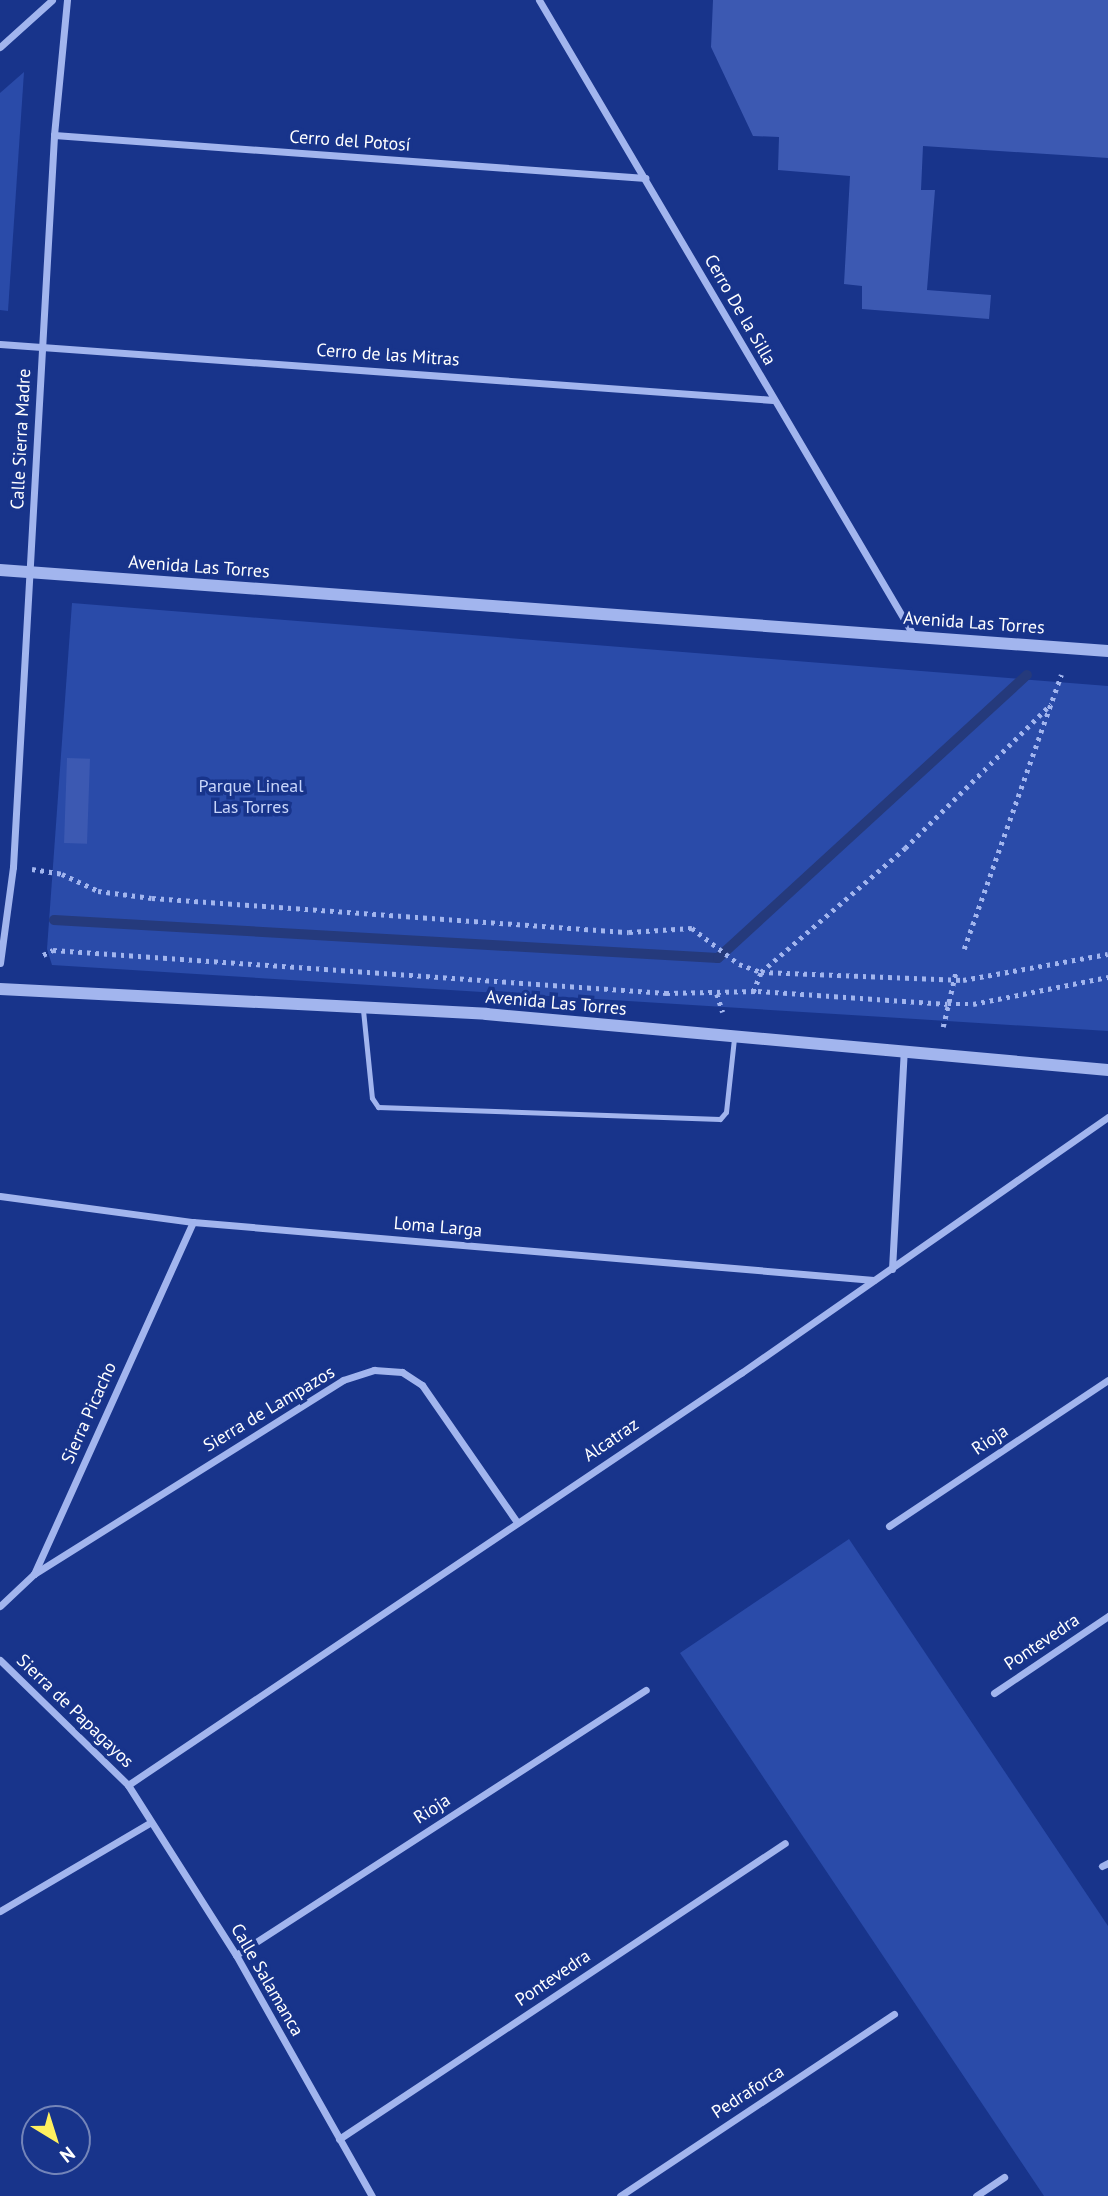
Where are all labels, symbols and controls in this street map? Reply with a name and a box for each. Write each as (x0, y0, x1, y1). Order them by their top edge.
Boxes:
street label: Cerro del Potosí (289, 126, 411, 156)
street label: Cerro De la Silla (700, 251, 780, 369)
street label: Cerro de las Mitras (316, 339, 460, 371)
street label: Calle Sierra Madre (7, 368, 35, 510)
street label: Avenida Las Torres (127, 551, 271, 583)
street label: Avenida Las Torres (902, 607, 1046, 639)
park label: Parque Lineal Las Torres (198, 776, 304, 818)
street label: Avenida Las Torres (484, 986, 628, 1020)
street label: Loma Larga (393, 1212, 483, 1242)
street label: Sierra Picacho (57, 1359, 121, 1467)
street label: Sierra de Lampazos (199, 1361, 339, 1457)
street label: Alcatraz (579, 1414, 643, 1466)
street label: Rioja (968, 1420, 1012, 1460)
street label: Pontevedra (1000, 1609, 1084, 1675)
street label: Sierra de Papagayos (12, 1650, 138, 1772)
street label: Rioja (410, 1789, 454, 1829)
street label: Calle Salamanca (226, 1920, 308, 2040)
street label: Pontevedra (511, 1945, 595, 2011)
street label: Pedraforca (708, 2061, 788, 2123)
north arrow (21, 2105, 91, 2175)
text: N (55, 2142, 80, 2168)

